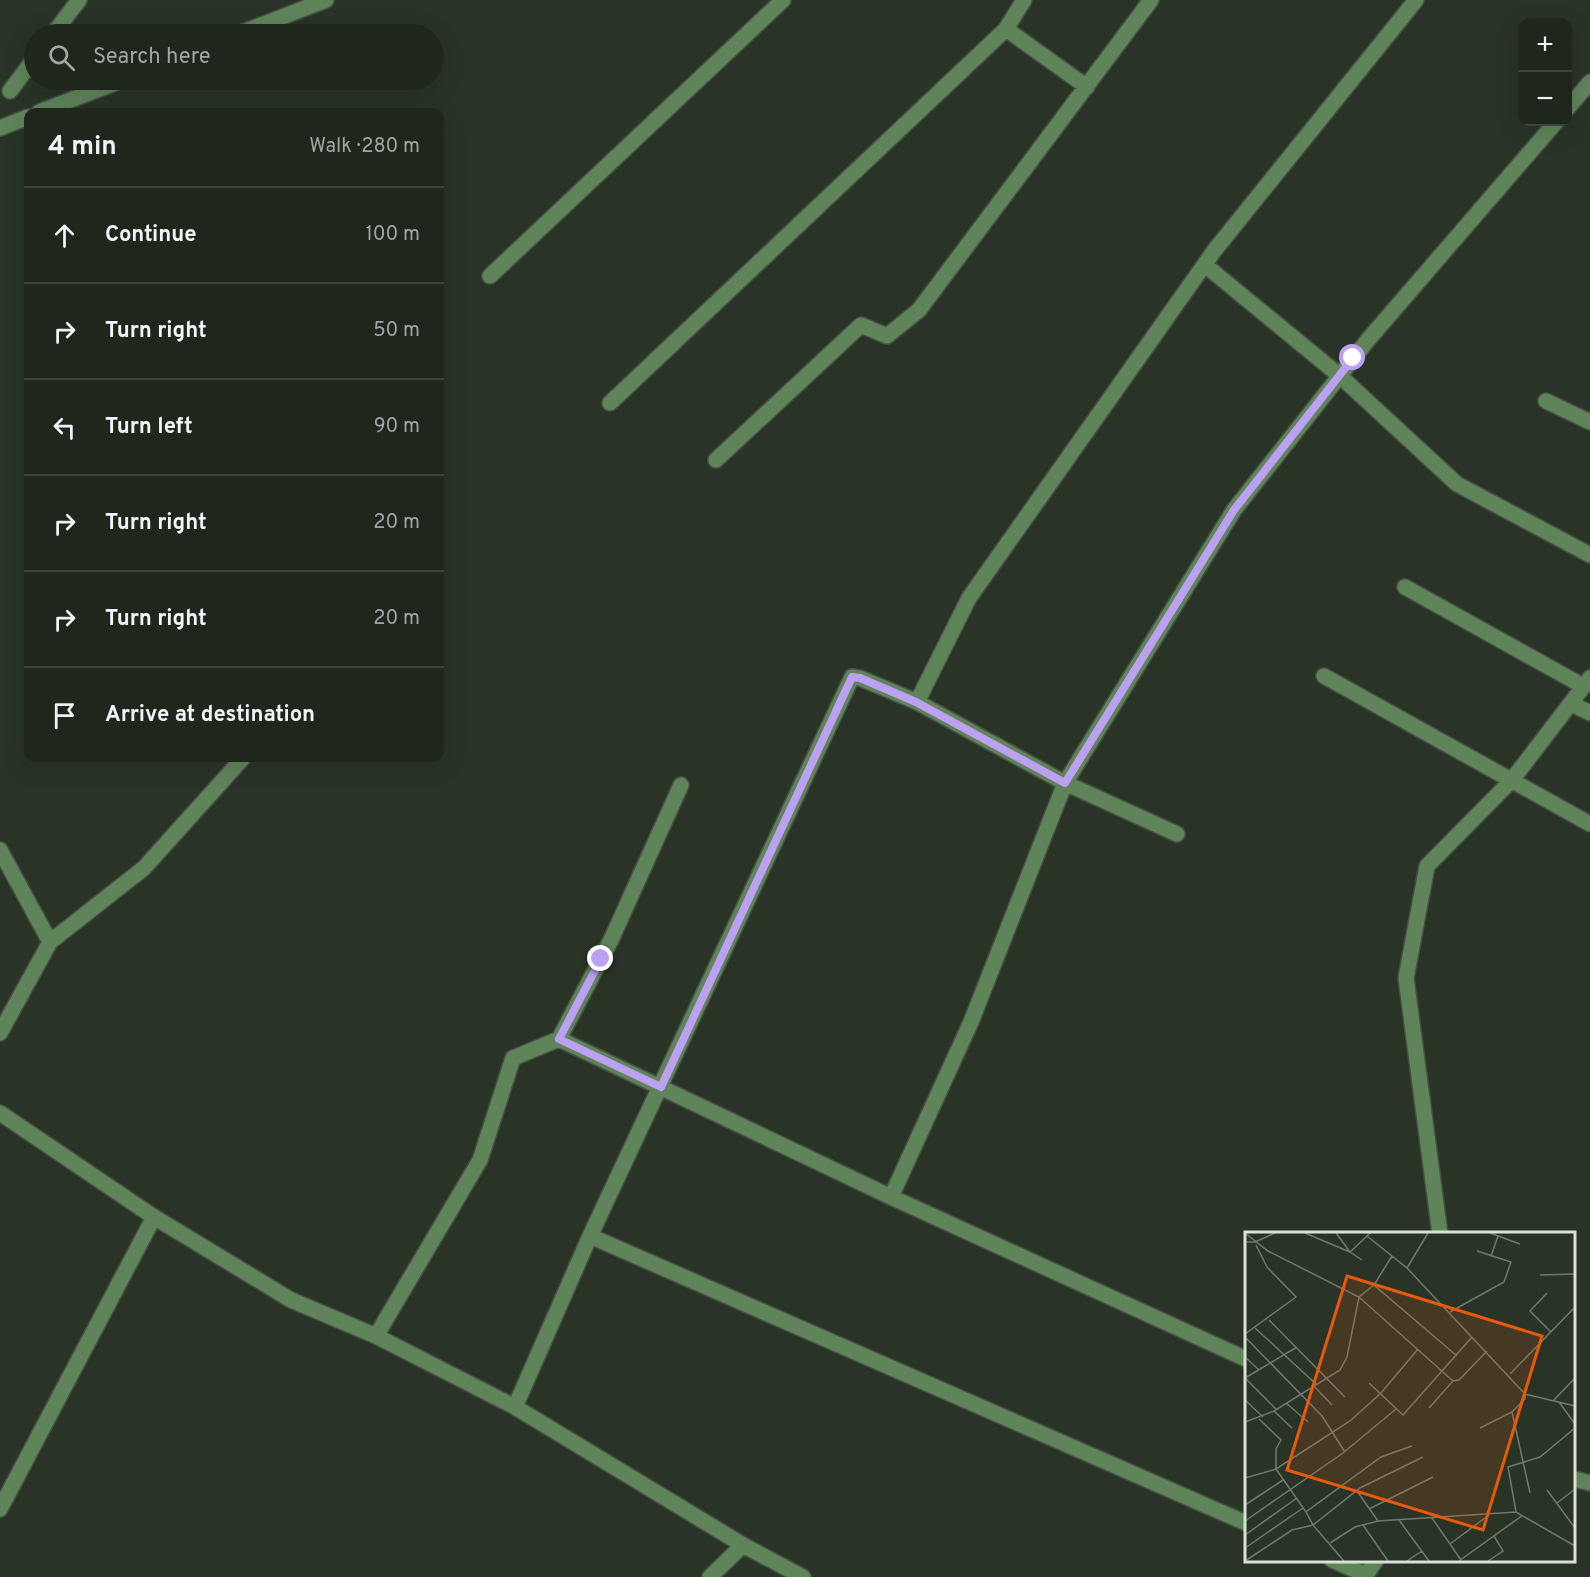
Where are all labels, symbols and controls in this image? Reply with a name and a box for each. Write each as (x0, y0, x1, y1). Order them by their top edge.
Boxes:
map controls (1518, 18, 1572, 126)
button: + (1518, 18, 1572, 72)
search box (24, 24, 444, 90)
icon: search (45, 41, 78, 74)
text: Search here (93, 44, 211, 71)
button: − (1518, 72, 1572, 126)
text: 4 min (48, 131, 117, 164)
text: Walk · 280 m (309, 134, 420, 160)
icon: ahead (48, 219, 81, 252)
text: Continue (105, 222, 196, 249)
text: 100 m (365, 222, 420, 248)
icon: right (48, 315, 81, 348)
text: Turn right (105, 318, 207, 345)
text: 50 m (373, 318, 420, 344)
route start (1339, 344, 1365, 370)
icon: left (48, 411, 81, 444)
text: Turn left (105, 414, 193, 441)
text: 90 m (374, 414, 420, 440)
icon: right (48, 507, 81, 540)
text: Turn right (105, 510, 207, 537)
text: 20 m (373, 510, 420, 536)
icon: right (48, 603, 81, 636)
text: Turn right (105, 606, 207, 633)
text: 20 m (373, 606, 420, 632)
icon: arrive (48, 699, 81, 732)
text: Arrive at destination (105, 702, 315, 729)
route end (587, 945, 613, 971)
inset map (1245, 1232, 1575, 1562)

